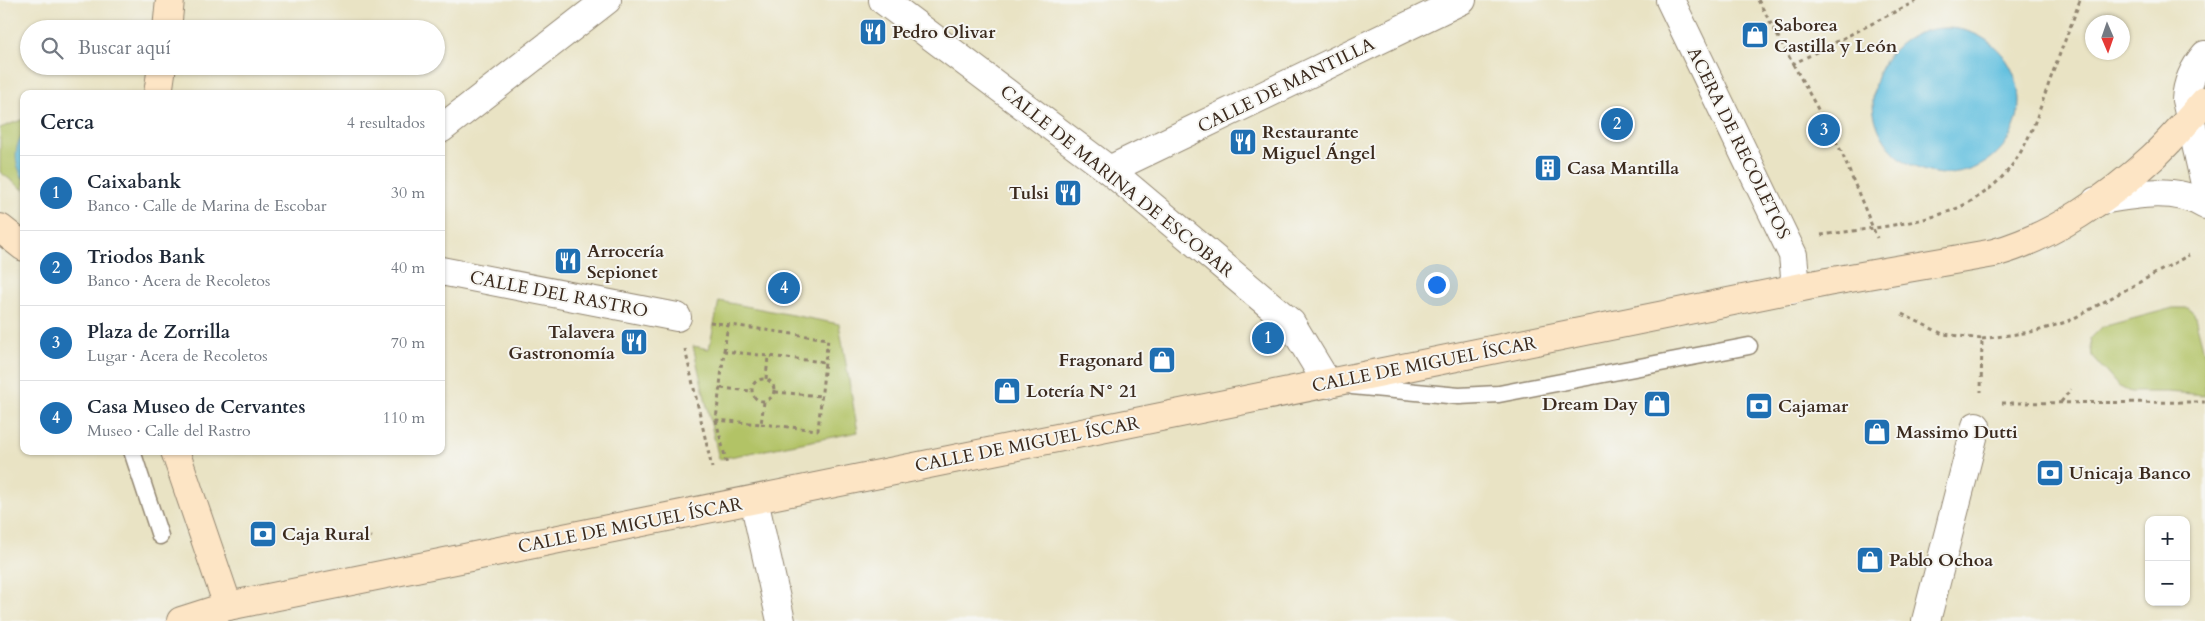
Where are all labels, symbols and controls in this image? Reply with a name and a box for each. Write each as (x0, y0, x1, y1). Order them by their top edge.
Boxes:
place label: Saborea Castilla y León (1774, 13, 1898, 59)
north arrow (2085, 15, 2130, 60)
restaurant icon: Pedro Olivar (858, 17, 888, 47)
search box (20, 20, 445, 75)
place label: Pedro Olivar (892, 20, 996, 45)
shop icon: Saborea Castilla y León (1740, 20, 1770, 50)
street label: CALLE DE MANTILLA (1194, 32, 1379, 139)
icon: search (38, 34, 66, 62)
text: Buscar aquí (78, 35, 171, 61)
street label: ACERA DE RECOLETOS (1681, 43, 1796, 244)
street label: CALLE DE MARINA DE ESCOBAR (995, 79, 1239, 284)
pin: 2 (1601, 105, 1633, 143)
text: Cerca (40, 108, 94, 137)
pin: 3 (1808, 111, 1840, 149)
text: 4 resultados (347, 112, 425, 134)
place label: Restaurante Miguel Ángel (1262, 120, 1376, 166)
restaurant icon: Restaurante Miguel Ángel (1228, 127, 1258, 157)
building icon: Casa Mantilla (1533, 153, 1563, 183)
place label: Casa Mantilla (1567, 156, 1679, 181)
text: Caixabank (87, 169, 181, 195)
restaurant icon: Tulsi (1053, 178, 1083, 208)
place label: Tulsi (1009, 181, 1049, 206)
text: 1 (52, 182, 60, 204)
text: 30 m (391, 182, 425, 204)
text: Banco · Calle de Marina de Escobar (87, 195, 327, 217)
place label: Arrocería Sepionet (587, 239, 664, 285)
text: Triodos Bank (87, 244, 205, 270)
restaurant icon: Arrocería Sepionet (553, 246, 583, 276)
text: 2 (52, 257, 60, 279)
text: 40 m (391, 257, 425, 279)
street label: CALLE DEL RASTRO (468, 265, 650, 324)
pin: 4 (768, 269, 800, 307)
text: Banco · Acera de Recoletos (87, 270, 270, 292)
your location (1424, 272, 1450, 298)
text: Plaza de Zorrilla (87, 319, 230, 345)
pin: 1 (1252, 319, 1284, 357)
place label: Talavera Gastronomía (508, 320, 615, 366)
restaurant icon: Talavera Gastronomía (619, 327, 649, 357)
street label: CALLE DE MIGUEL ÍSCAR (1310, 330, 1539, 399)
text: 3 (52, 332, 60, 354)
text: 70 m (391, 332, 425, 354)
text: Lugar · Acera de Recoletos (87, 345, 268, 367)
shop icon: Fragonard (1147, 345, 1177, 375)
place label: Fragonard (1059, 348, 1144, 373)
shop icon: Lotería N° 21 (992, 376, 1022, 406)
place label: Lotería N° 21 (1026, 379, 1138, 404)
shop icon: Dream Day (1642, 389, 1672, 419)
bank icon: Cajamar (1744, 391, 1774, 421)
place label: Dream Day (1542, 392, 1639, 417)
text: Casa Museo de Cervantes (87, 394, 305, 420)
place label: Cajamar (1778, 394, 1849, 419)
text: 4 (52, 407, 60, 429)
text: 110 m (383, 407, 425, 429)
street label: CALLE DE MIGUEL ÍSCAR (913, 410, 1142, 479)
shop icon: Massimo Dutti (1862, 417, 1892, 447)
text: Museo · Calle del Rastro (87, 420, 251, 442)
place label: Massimo Dutti (1896, 420, 2018, 445)
bank icon: Unicaja Banco (2035, 458, 2065, 488)
place label: Unicaja Banco (2069, 461, 2191, 486)
street label: CALLE DE MIGUEL ÍSCAR (516, 491, 745, 560)
map controls (2145, 516, 2190, 606)
button: + (2145, 516, 2190, 561)
bank icon: Caja Rural (248, 519, 278, 549)
place label: Caja Rural (282, 522, 370, 547)
shop icon: Pablo Ochoa (1855, 545, 1885, 575)
place label: Pablo Ochoa (1889, 548, 1993, 573)
button: − (2145, 561, 2190, 606)

